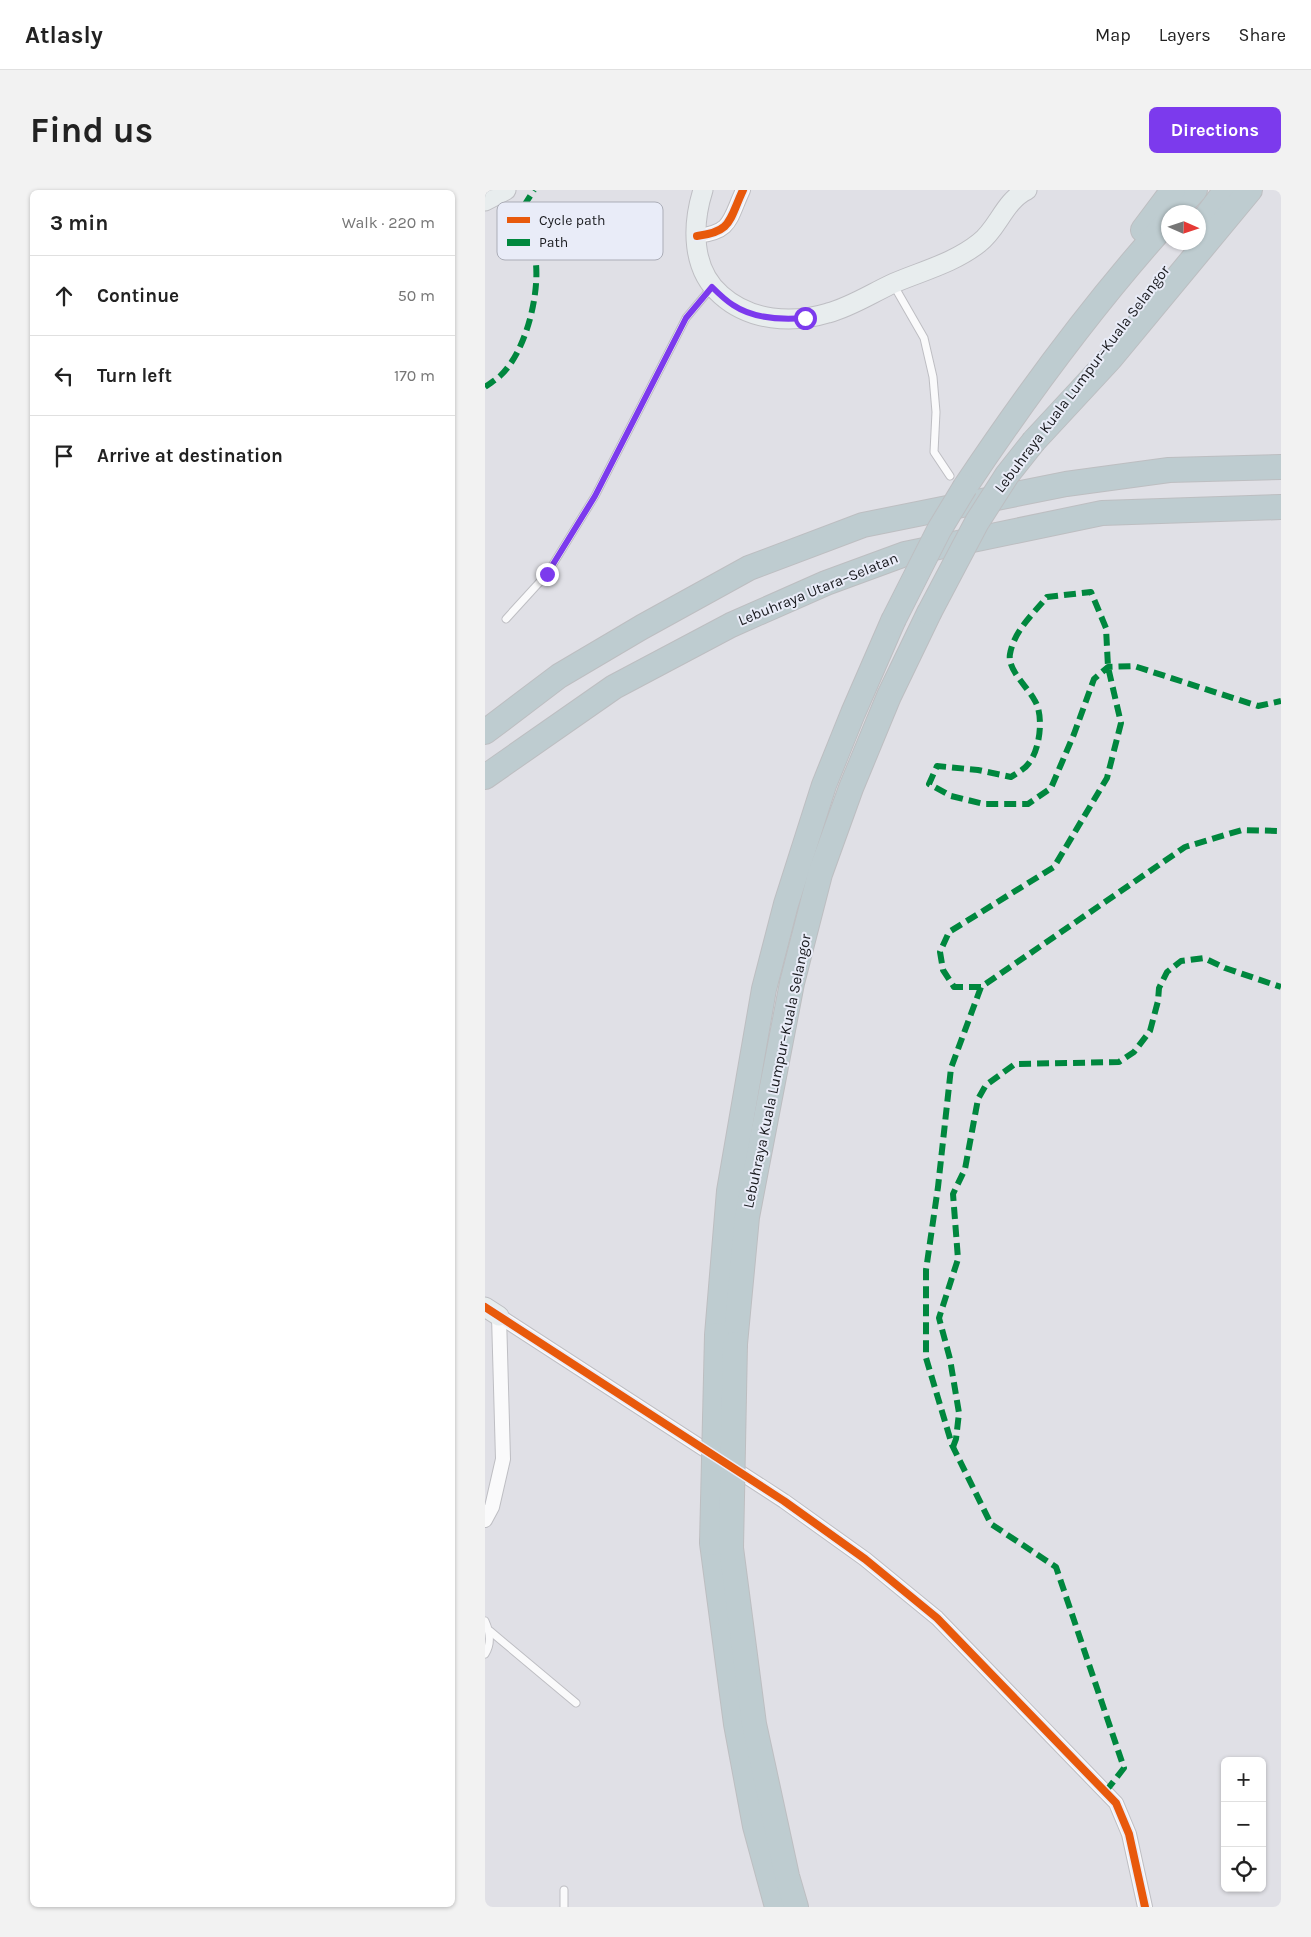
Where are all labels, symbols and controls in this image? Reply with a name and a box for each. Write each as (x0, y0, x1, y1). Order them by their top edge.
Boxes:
text: Atlasly (25, 21, 103, 49)
text: Map (1095, 24, 1131, 46)
text: Layers (1159, 24, 1211, 46)
text: Share (1239, 24, 1286, 46)
button: Directions (1149, 107, 1281, 153)
text: Find us (30, 110, 153, 151)
legend (497, 202, 663, 260)
north arrow (1161, 205, 1206, 250)
text: 3 min (50, 211, 108, 235)
text: Cycle path (539, 212, 605, 229)
text: Walk · 220 m (342, 213, 435, 232)
text: Path (539, 234, 568, 251)
street label: Lebuhraya Kuala Lumpur–Kuala Selangor (991, 261, 1174, 496)
icon: ahead (50, 282, 78, 310)
text: Continue (97, 285, 179, 307)
text: 50 m (398, 286, 435, 305)
route start (794, 307, 817, 330)
icon: left (50, 362, 78, 390)
text: Turn left (97, 365, 172, 387)
text: 170 m (394, 366, 435, 385)
icon: arrive (50, 442, 78, 470)
text: Arrive at destination (97, 445, 283, 467)
street label: Lebuhraya Utara–Selatan (735, 549, 901, 629)
route end (536, 563, 559, 586)
street label: Lebuhraya Kuala Lumpur–Kuala Selangor (739, 932, 815, 1210)
map controls (1221, 1757, 1266, 1892)
button: + (1221, 1757, 1266, 1802)
button: − (1221, 1802, 1266, 1847)
button: locate (1221, 1847, 1266, 1892)

